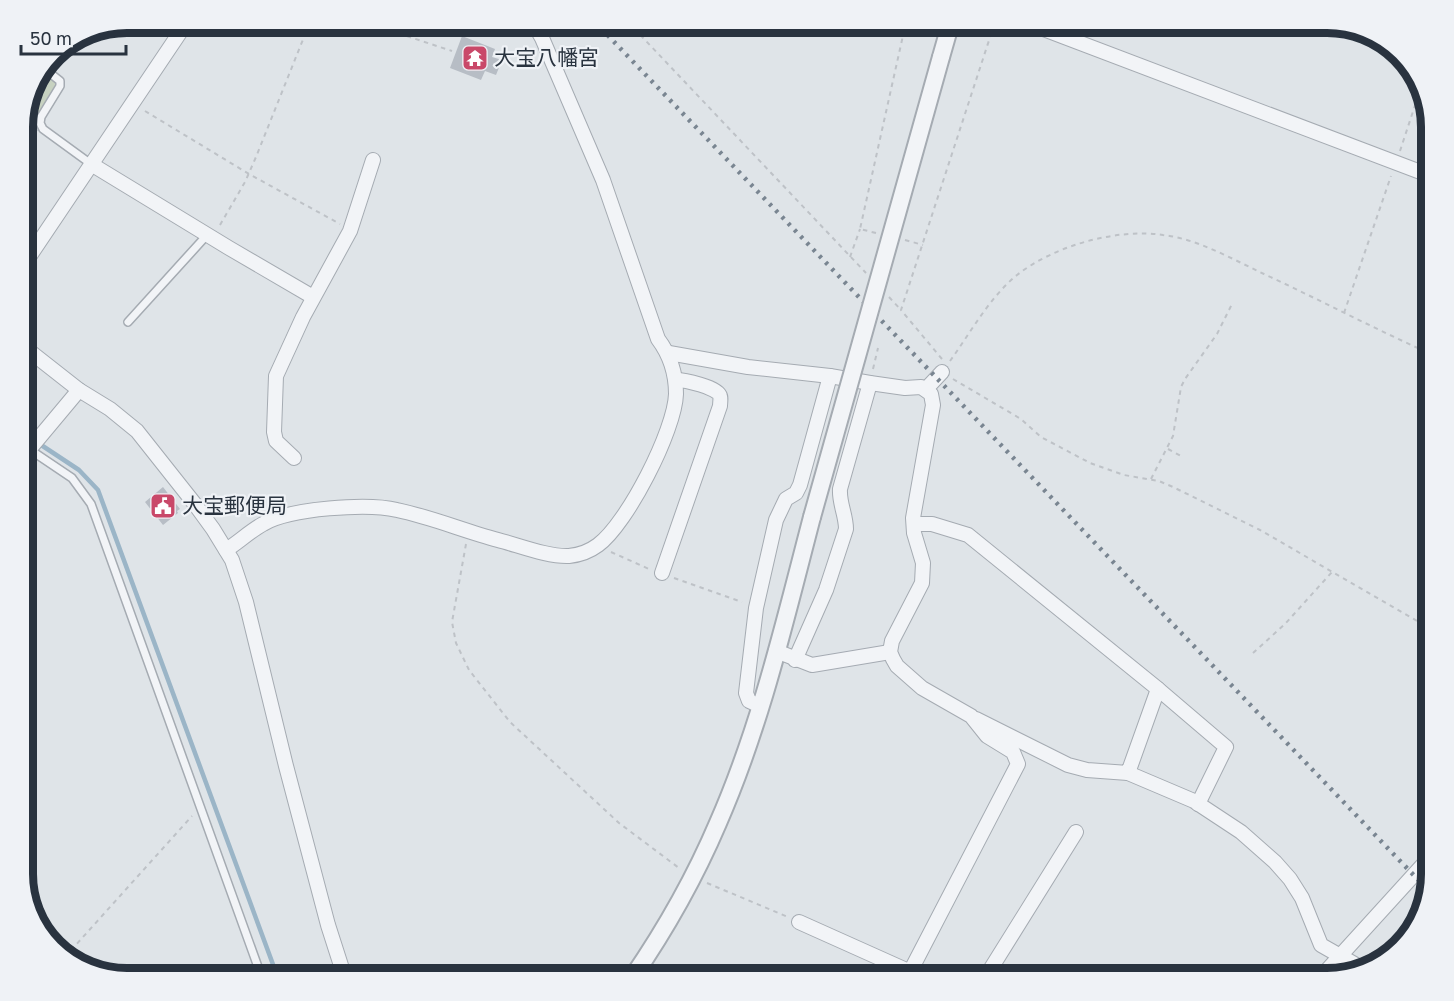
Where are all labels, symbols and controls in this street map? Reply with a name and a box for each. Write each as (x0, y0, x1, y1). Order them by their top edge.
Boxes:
scale bar (21, 18, 126, 56)
text: 50 m (30, 27, 72, 49)
temple icon: 大宝八幡宮 (460, 43, 490, 73)
place label: 大宝八幡宮 (494, 44, 599, 70)
public building icon: 大宝郵便局 (148, 491, 178, 521)
place label: 大宝郵便局 (182, 492, 287, 518)

